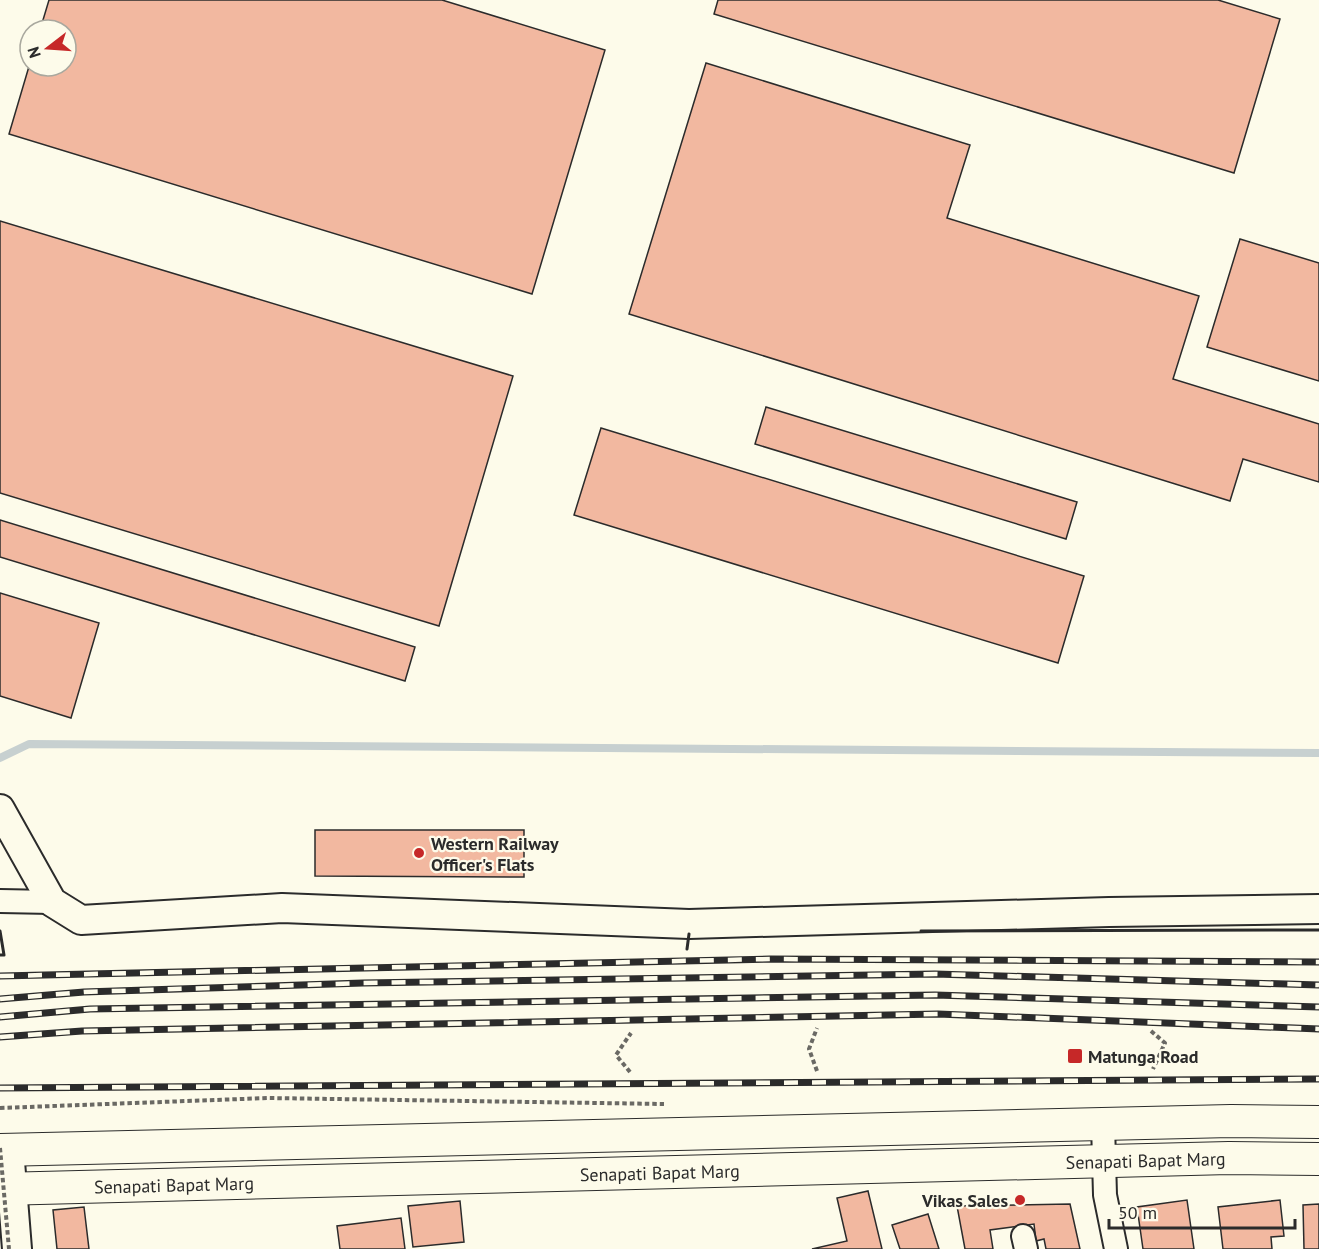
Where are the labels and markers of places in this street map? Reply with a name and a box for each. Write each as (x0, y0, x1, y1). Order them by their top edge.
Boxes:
place label: Western Railway Officer's Flats (431, 832, 559, 876)
marker: Western Railway Officer's Flats (412, 846, 426, 860)
place label: Matunga Road (1088, 1045, 1199, 1068)
marker: Matunga Road (1066, 1047, 1084, 1065)
place label: Vikas Sales (921, 1189, 1008, 1212)
marker: Vikas Sales (1013, 1193, 1027, 1207)

